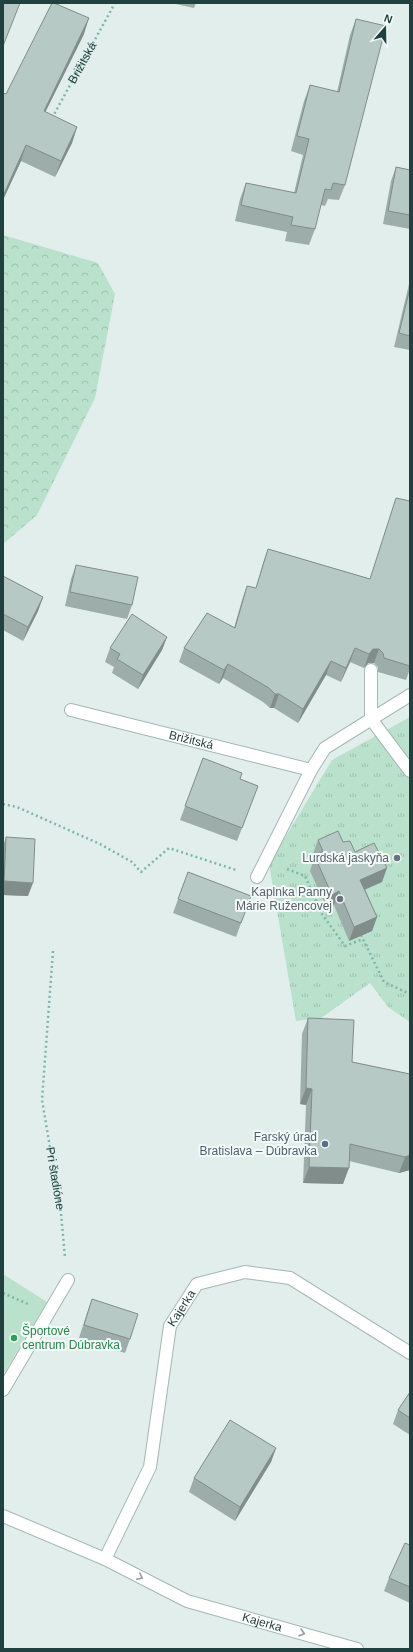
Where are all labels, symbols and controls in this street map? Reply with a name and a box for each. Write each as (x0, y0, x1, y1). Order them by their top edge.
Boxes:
north arrow (365, 8, 405, 48)
text: N (383, 12, 394, 26)
street label: Brižitská (65, 39, 99, 86)
street label: Brižitská (168, 728, 215, 752)
place label: Lurdská jaskyňa (302, 851, 389, 865)
marker: Lurdská jaskyňa (392, 853, 402, 863)
place label: Kaplnka Panny Márie Ružencovej (236, 885, 332, 913)
marker: Kaplnka Panny Márie Ružencovej (335, 894, 345, 904)
place label: Farský úrad Bratislava – Dúbravka (200, 1130, 317, 1158)
marker: Farský úrad Bratislava – Dúbravka (320, 1139, 330, 1149)
street label: Pri štadióne (43, 1146, 67, 1211)
street label: Kajerka (165, 1287, 199, 1329)
place label: Športové centrum Dúbravka (22, 1323, 120, 1352)
marker: Športové centrum Dúbravka (9, 1333, 19, 1343)
one-way arrow (136, 1572, 143, 1579)
street label: Kajerka (241, 1610, 284, 1635)
one-way arrow (298, 1628, 305, 1637)

